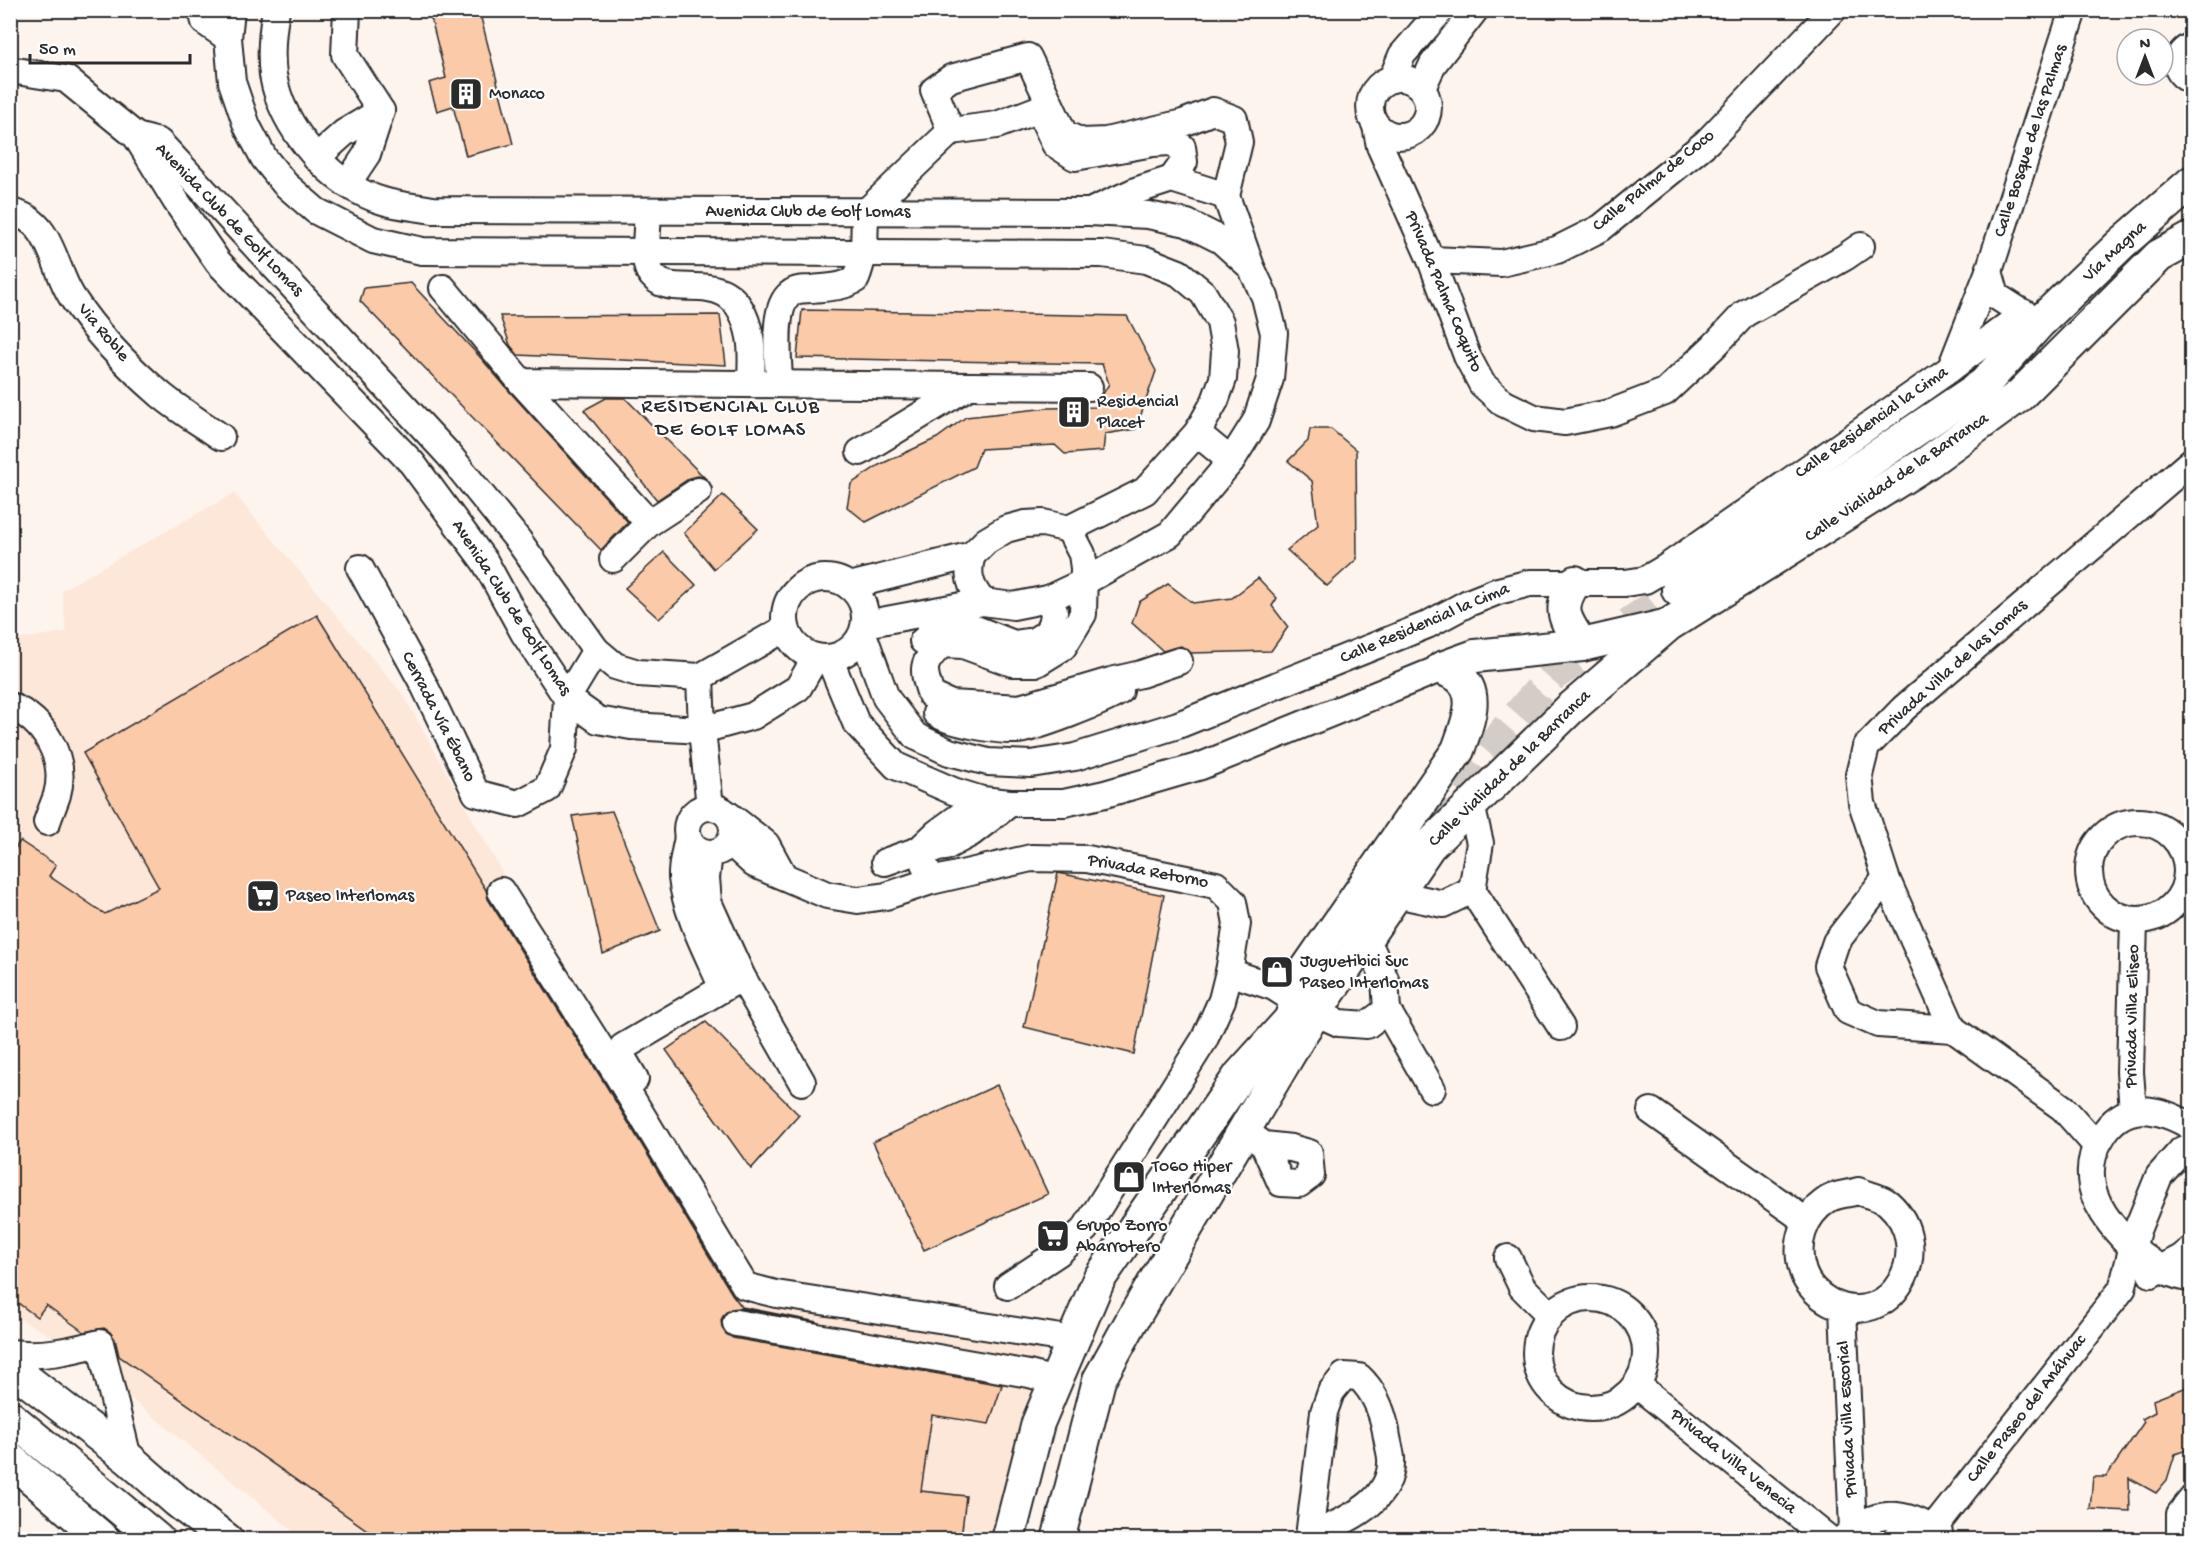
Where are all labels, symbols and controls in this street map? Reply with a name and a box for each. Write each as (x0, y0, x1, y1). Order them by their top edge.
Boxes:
scale bar (30, 27, 190, 65)
north arrow (2115, 27, 2175, 87)
text: N (2140, 36, 2151, 55)
text: 50 m (39, 40, 76, 61)
street label: Calle Bosque de las Palmas (1990, 41, 2073, 240)
building icon: Monaco (448, 76, 484, 112)
place label: Monaco (489, 84, 545, 105)
street label: Calle Palma de Coco (1589, 125, 1719, 237)
street label: Avenida Club de Golf Lomas (150, 139, 309, 302)
street label: Avenida Club de Golf Lomas (706, 202, 912, 223)
street label: Privada Palma Coquito (1399, 207, 1486, 376)
street label: Vía Magna (2078, 217, 2152, 287)
street label: Via Roble (72, 299, 134, 367)
street label: Calle Residencial la Cima (1792, 362, 1953, 484)
place label: Residencial Placet (1096, 392, 1179, 434)
building icon: Residencial Placet (1056, 394, 1092, 430)
district label: RESIDENCIAL CLUB DE GOLF LOMAS (641, 397, 821, 443)
street label: Calle Vialidad de la Barranca (1801, 408, 1994, 547)
street label: Avenida Club de Golf Lomas (446, 516, 576, 701)
street label: Calle Residencial la Cima (1337, 578, 1514, 669)
street label: Privada Villa de las Lomas (1873, 595, 2033, 741)
street label: Cerrada Vía Ébano (396, 648, 480, 786)
street label: Calle Vialidad de la Barranca (1425, 685, 1596, 852)
street label: Privada Retorno (1085, 850, 1210, 894)
supermarket icon: Paseo Interlomas (245, 878, 281, 914)
place label: Paseo Interlomas (285, 886, 415, 907)
street label: Privada Villa Eliseo (2121, 944, 2145, 1089)
place label: Juguetibici Suc Paseo Interlomas (1299, 952, 1429, 994)
shop icon: Juguetibici Suc Paseo Interlomas (1259, 954, 1295, 990)
place label: T060 Hiper Interlomas (1151, 1157, 1233, 1199)
shop icon: T060 Hiper Interlomas (1111, 1159, 1147, 1195)
place label: Grupo Zorro Abarrotero (1076, 1216, 1168, 1258)
supermarket icon: Grupo Zorro Abarrotero (1035, 1218, 1071, 1254)
street label: Calle Paseo del Anáhuac (1963, 1330, 2092, 1487)
street label: Privada Villa Escorial (1833, 1340, 1863, 1499)
street label: Privada Villa Venecia (1665, 1404, 1801, 1520)

